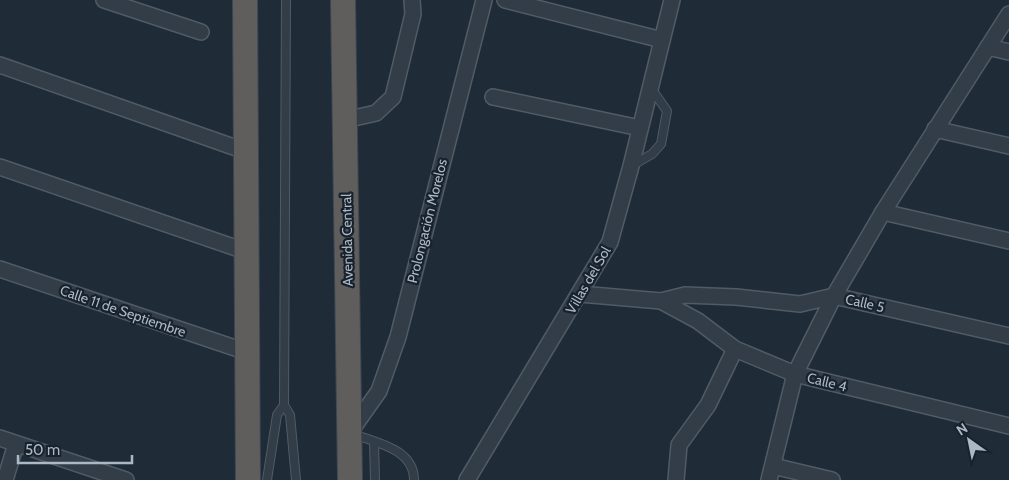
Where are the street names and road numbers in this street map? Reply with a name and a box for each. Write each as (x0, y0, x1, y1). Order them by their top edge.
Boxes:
street label: Prolongación Morelos (403, 157, 451, 285)
street label: Avenida Central (337, 193, 357, 287)
street label: Villas del Sol (561, 242, 615, 317)
street label: Calle 11 de Septiembre (58, 281, 188, 341)
street label: Calle 5 (844, 290, 886, 316)
street label: Calle 4 (805, 368, 849, 396)

